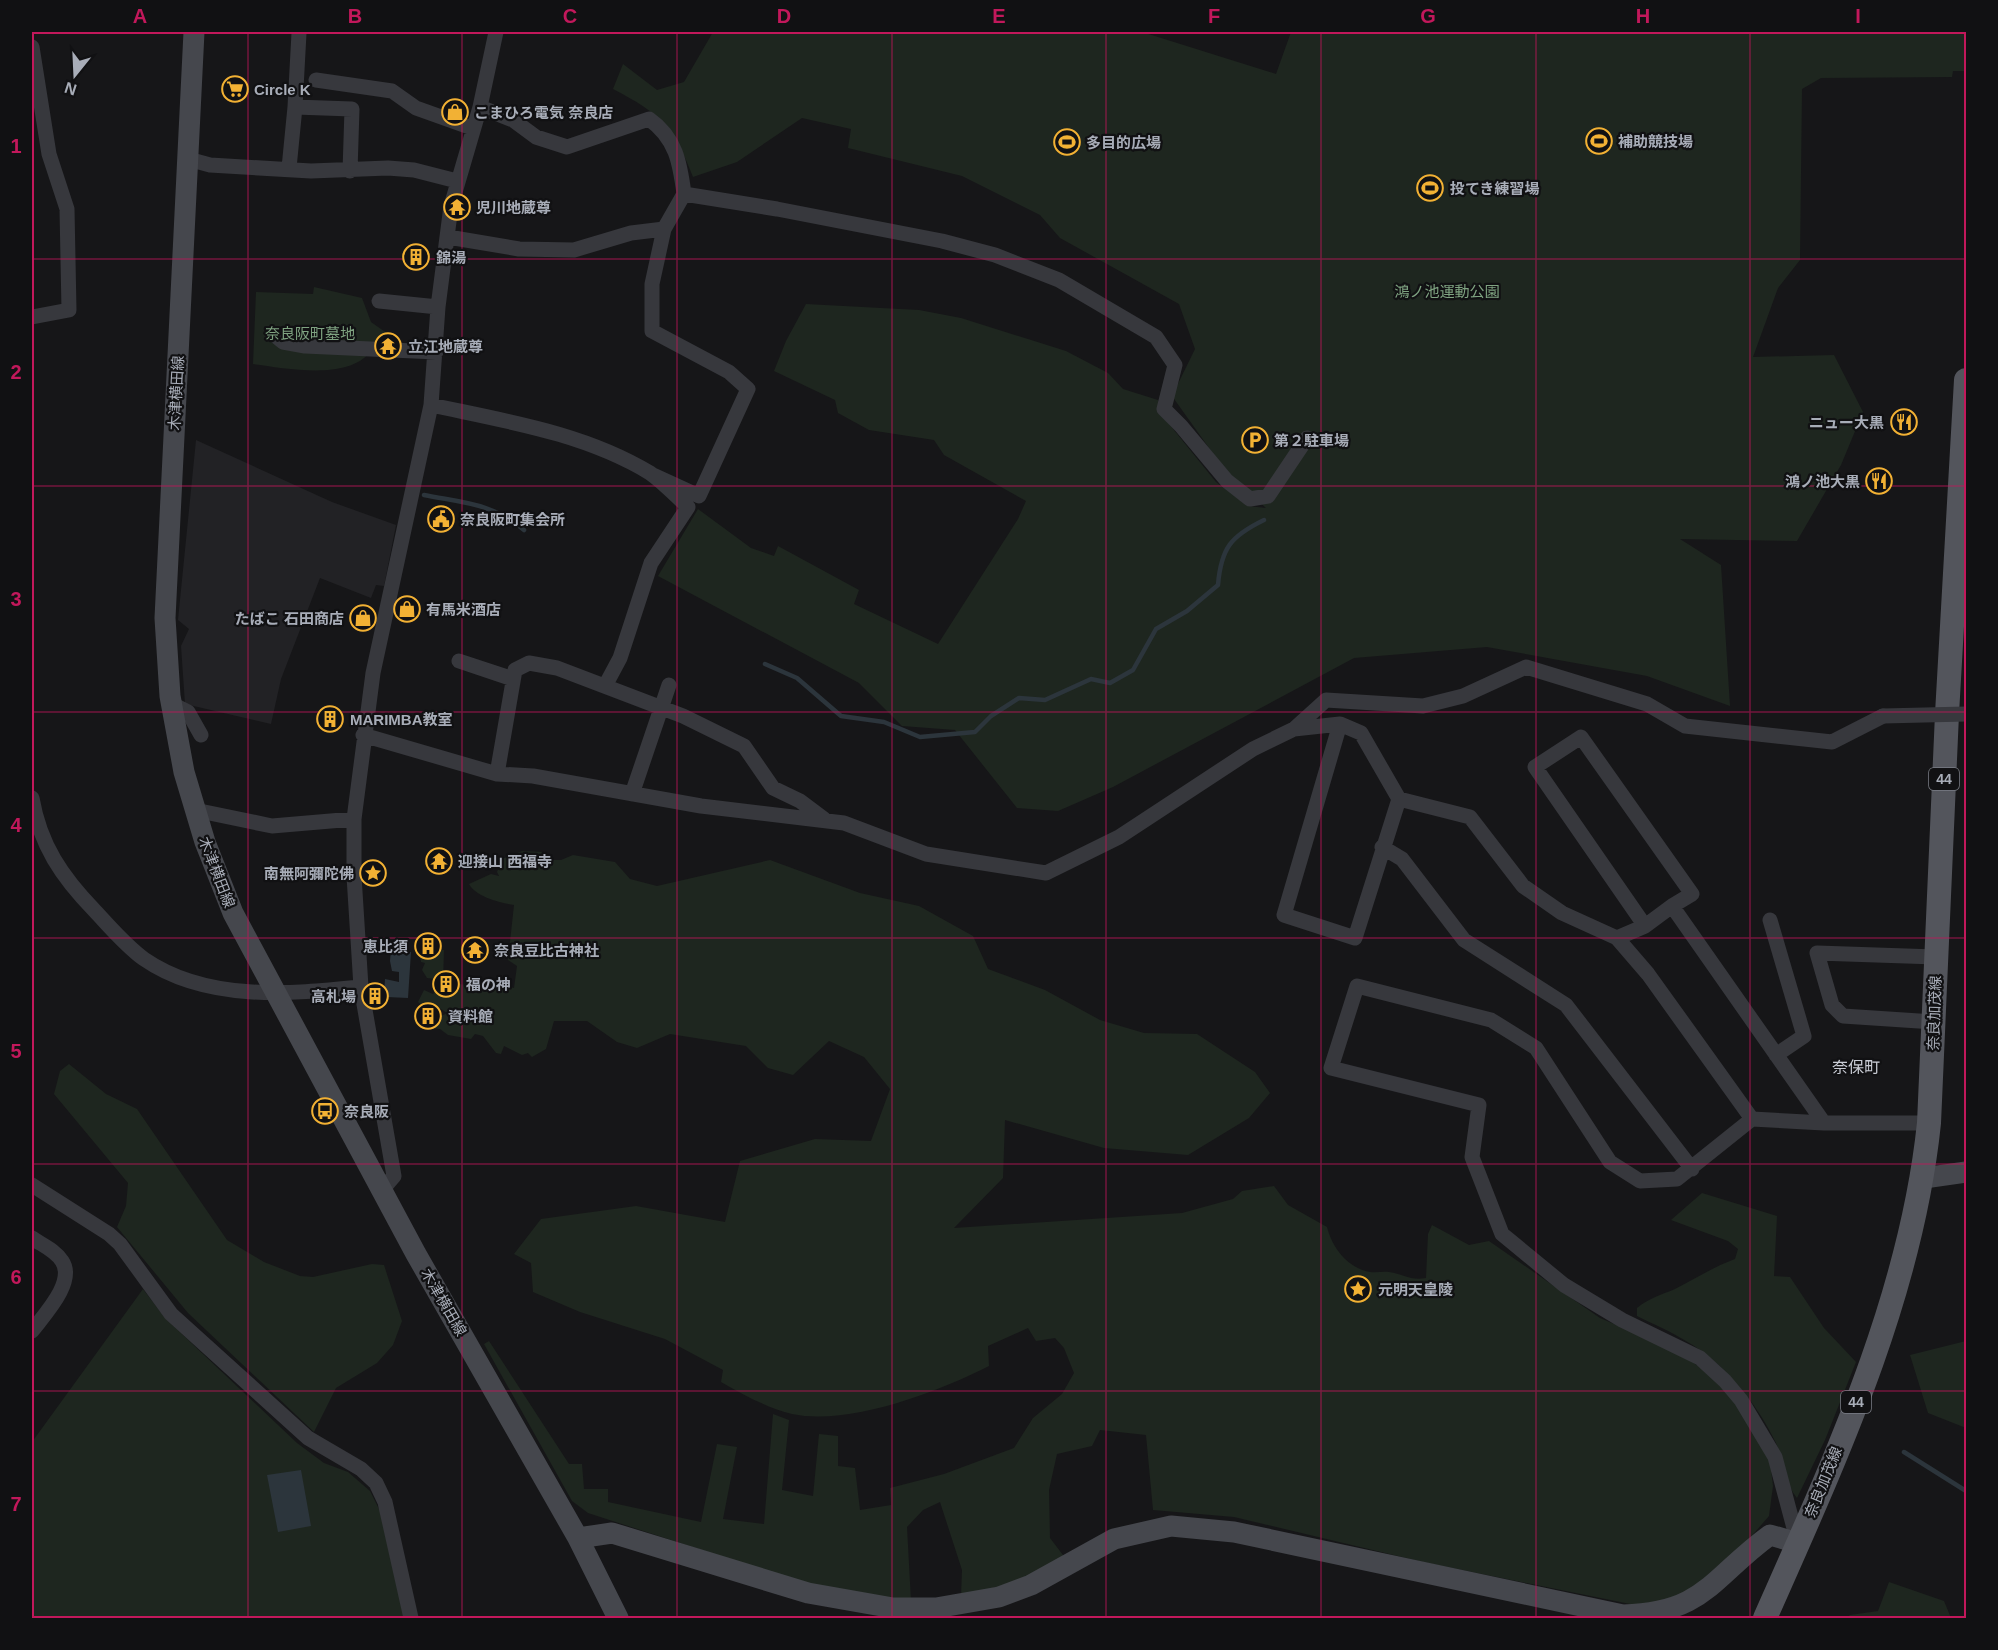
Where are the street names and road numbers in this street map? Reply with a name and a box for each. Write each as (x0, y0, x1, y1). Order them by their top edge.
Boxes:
street label: 木津横田線 (166, 355, 186, 431)
road number: 44 (1929, 768, 1959, 790)
street label: 木津横田線 (196, 834, 238, 910)
street label: 奈良加茂線 (1924, 975, 1944, 1051)
street label: 木津横田線 (418, 1265, 470, 1339)
road number: 44 (1841, 1391, 1871, 1413)
street label: 奈良加茂線 (1801, 1444, 1845, 1520)

